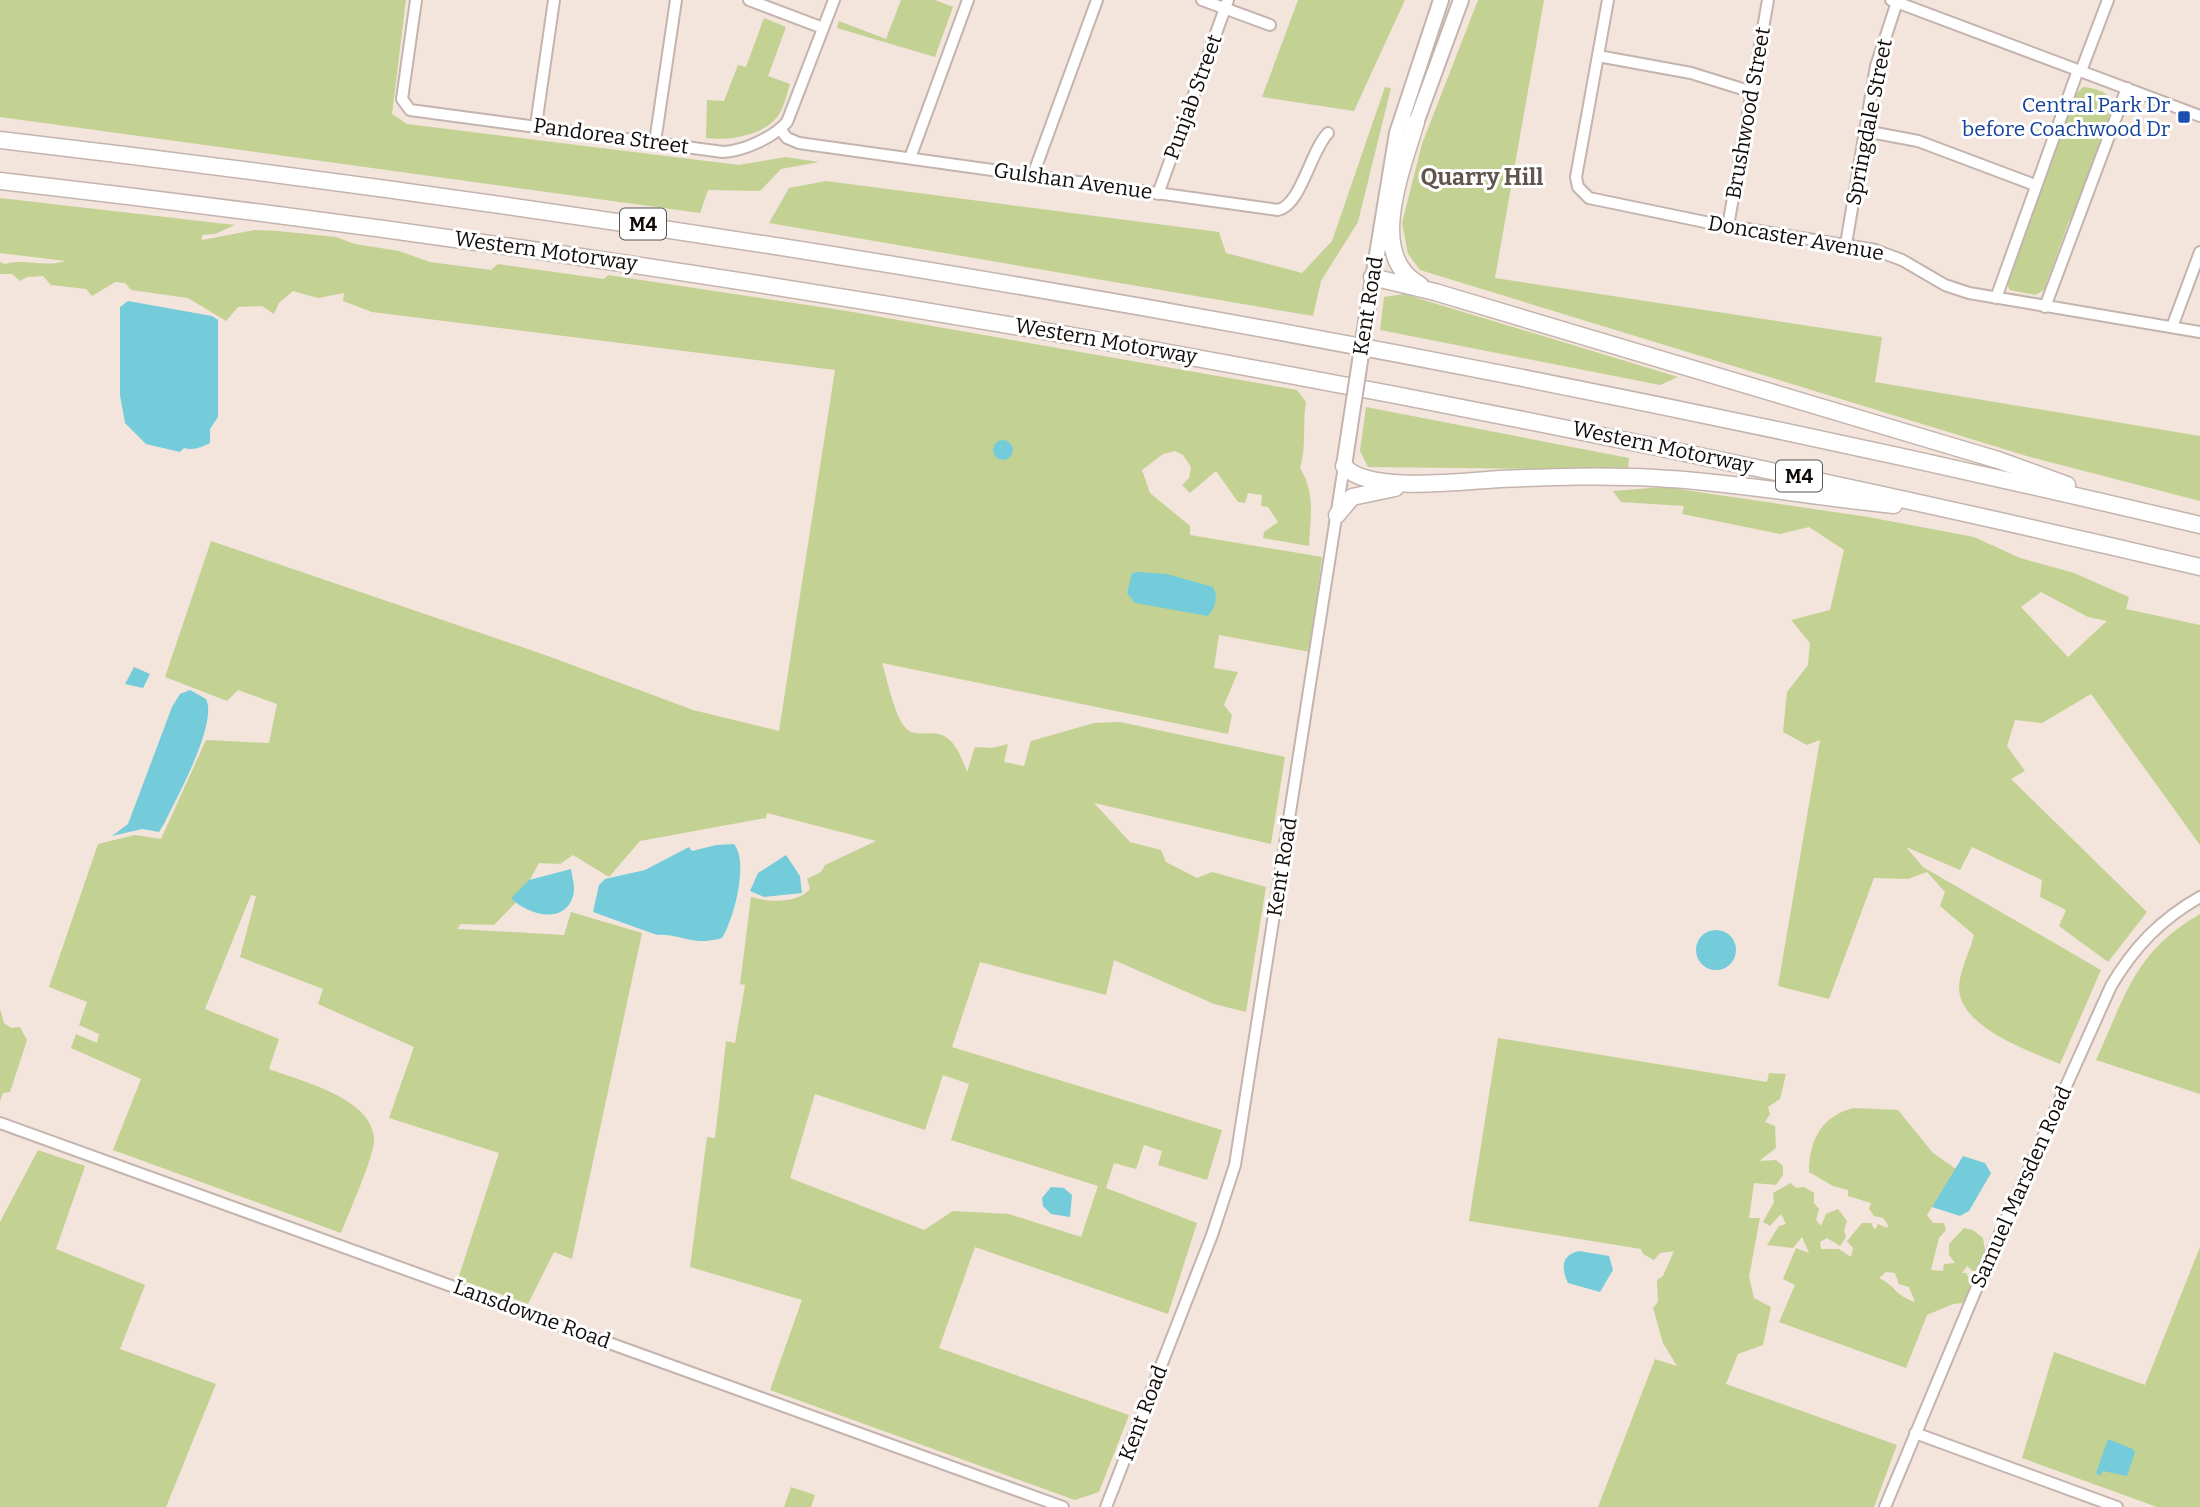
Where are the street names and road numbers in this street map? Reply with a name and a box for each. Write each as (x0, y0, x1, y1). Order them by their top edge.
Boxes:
street label: Brushwood Street (1720, 24, 1776, 201)
street label: Punjab Street (1158, 30, 1228, 163)
street label: Springdale Street (1840, 36, 1898, 208)
street label: Pandorea Street (532, 112, 691, 160)
street label: Gulshan Avenue (992, 157, 1154, 205)
road number: M4 (620, 208, 666, 240)
street label: Doncaster Avenue (1706, 210, 1886, 266)
street label: Western Motorway (453, 225, 640, 277)
street label: Kent Road (1347, 255, 1389, 357)
street label: Western Motorway (1013, 312, 1200, 370)
street label: Western Motorway (1570, 415, 1757, 479)
road number: M4 (1776, 461, 1822, 491)
street label: Kent Road (1261, 816, 1303, 918)
street label: Samuel Marsden Road (1965, 1082, 2077, 1292)
street label: Lansdowne Road (450, 1274, 614, 1354)
street label: Kent Road (1113, 1362, 1173, 1464)

